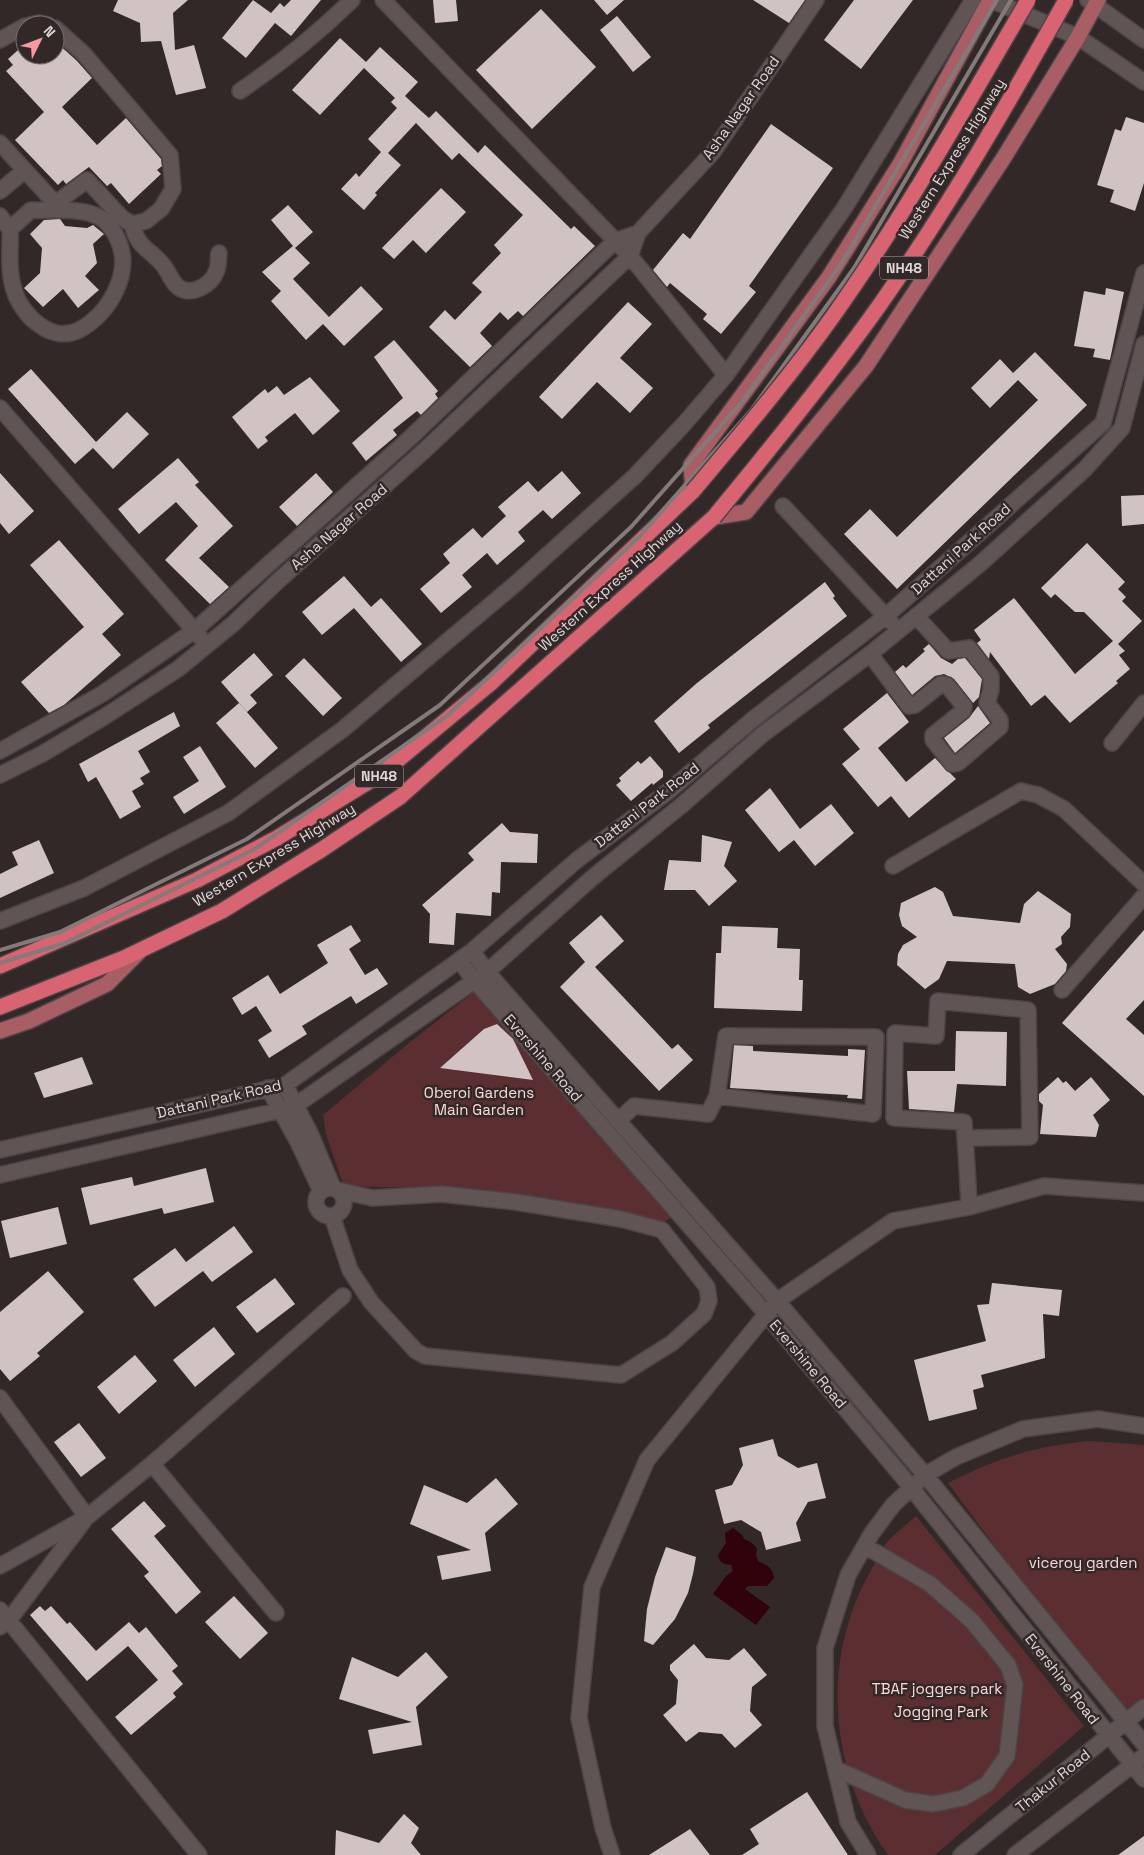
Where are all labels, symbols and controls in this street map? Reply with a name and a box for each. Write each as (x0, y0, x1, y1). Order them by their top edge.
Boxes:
north arrow (15, 15, 65, 65)
text: N (40, 22, 59, 41)
street label: Asha Nagar Road (698, 52, 783, 163)
street label: Western Express Highway (894, 75, 1009, 243)
road number: NH48 (880, 256, 928, 280)
street label: Asha Nagar Road (286, 479, 391, 574)
street label: Dattani Park Road (907, 499, 1014, 598)
street label: Western Express Highway (534, 516, 685, 655)
street label: Dattani Park Road (591, 758, 703, 851)
road number: NH48 (355, 764, 403, 788)
street label: Western Express Highway (189, 798, 359, 911)
street label: Evershine Road (500, 1010, 587, 1105)
street label: Dattani Park Road (155, 1075, 283, 1122)
park label: Oberoi Gardens Main Garden (424, 1083, 534, 1119)
street label: Evershine Road (766, 1315, 851, 1412)
park label: viceroy garden (1029, 1553, 1137, 1572)
street label: Evershine Road (1021, 1629, 1104, 1728)
park label: TBAF joggers park (872, 1679, 1002, 1698)
park label: Jogging Park (894, 1702, 988, 1721)
street label: Thakur Road (1012, 1745, 1094, 1816)

